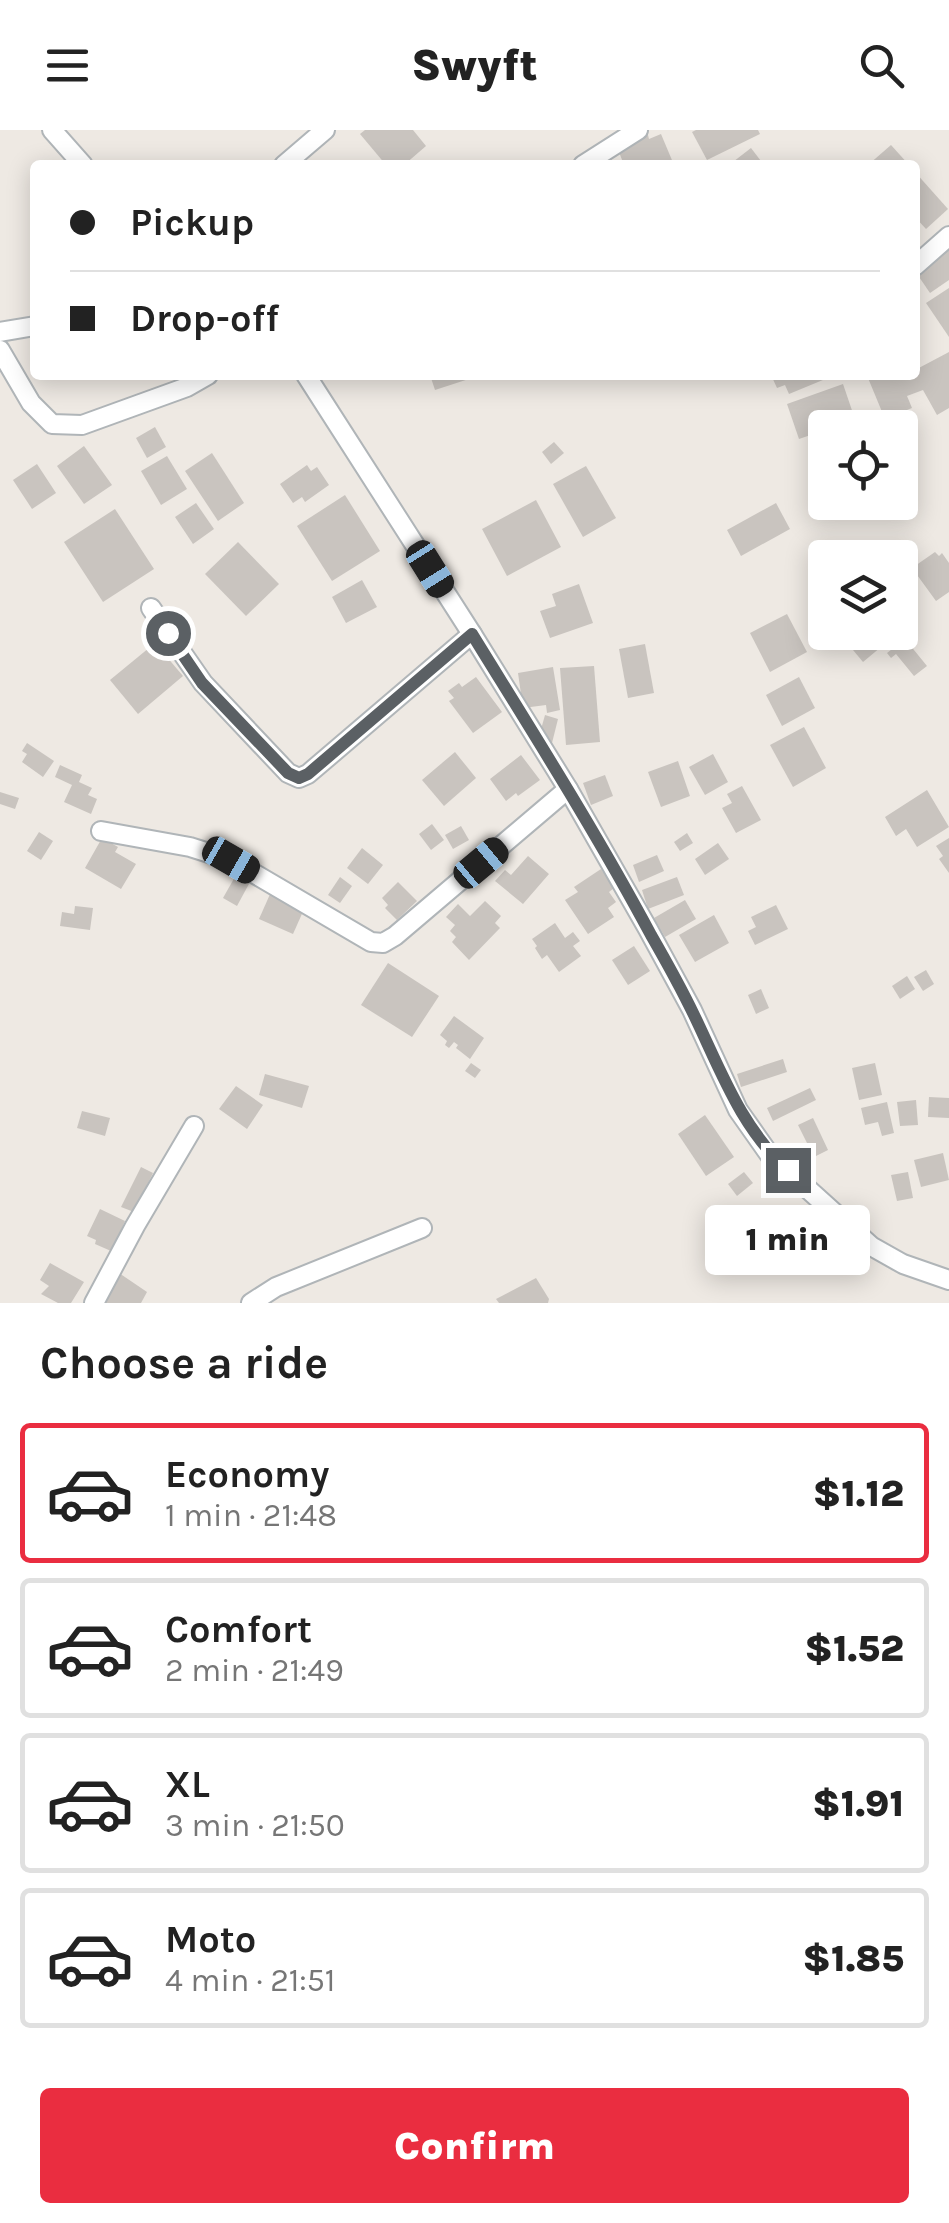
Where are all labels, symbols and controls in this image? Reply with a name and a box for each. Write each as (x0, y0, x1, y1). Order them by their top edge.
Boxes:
icon: menu (40, 38, 95, 93)
icon: search (854, 38, 909, 93)
text: Swyft (411, 39, 538, 91)
text: Pickup (130, 200, 254, 245)
text: Drop-off (130, 296, 279, 341)
map controls (808, 410, 918, 650)
button: locate (808, 410, 918, 520)
car (401, 536, 459, 602)
button: layers (808, 540, 918, 650)
route start (146, 611, 191, 656)
car (198, 832, 264, 888)
car (448, 832, 514, 894)
route end (766, 1148, 811, 1193)
callout: 1 min (706, 1205, 870, 1275)
text: 1 min (746, 1221, 829, 1258)
text: Choose a ride (40, 1337, 328, 1389)
icon: car (45, 1448, 135, 1538)
text: Economy (165, 1452, 329, 1497)
text: $1.12 (813, 1471, 904, 1516)
text: 1 min · 21:48 (165, 1497, 337, 1534)
icon: car (45, 1603, 135, 1693)
text: Comfort (165, 1607, 312, 1652)
text: $1.52 (804, 1626, 904, 1671)
text: 2 min · 21:49 (165, 1652, 344, 1689)
icon: car (45, 1758, 135, 1848)
text: XL (165, 1762, 210, 1807)
text: $1.91 (812, 1781, 904, 1826)
text: 3 min · 21:50 (165, 1807, 345, 1844)
icon: car (45, 1913, 135, 2003)
text: Moto (165, 1917, 256, 1962)
text: $1.85 (803, 1936, 904, 1981)
text: 4 min · 21:51 (165, 1962, 335, 1999)
button: Confirm (40, 2088, 909, 2203)

